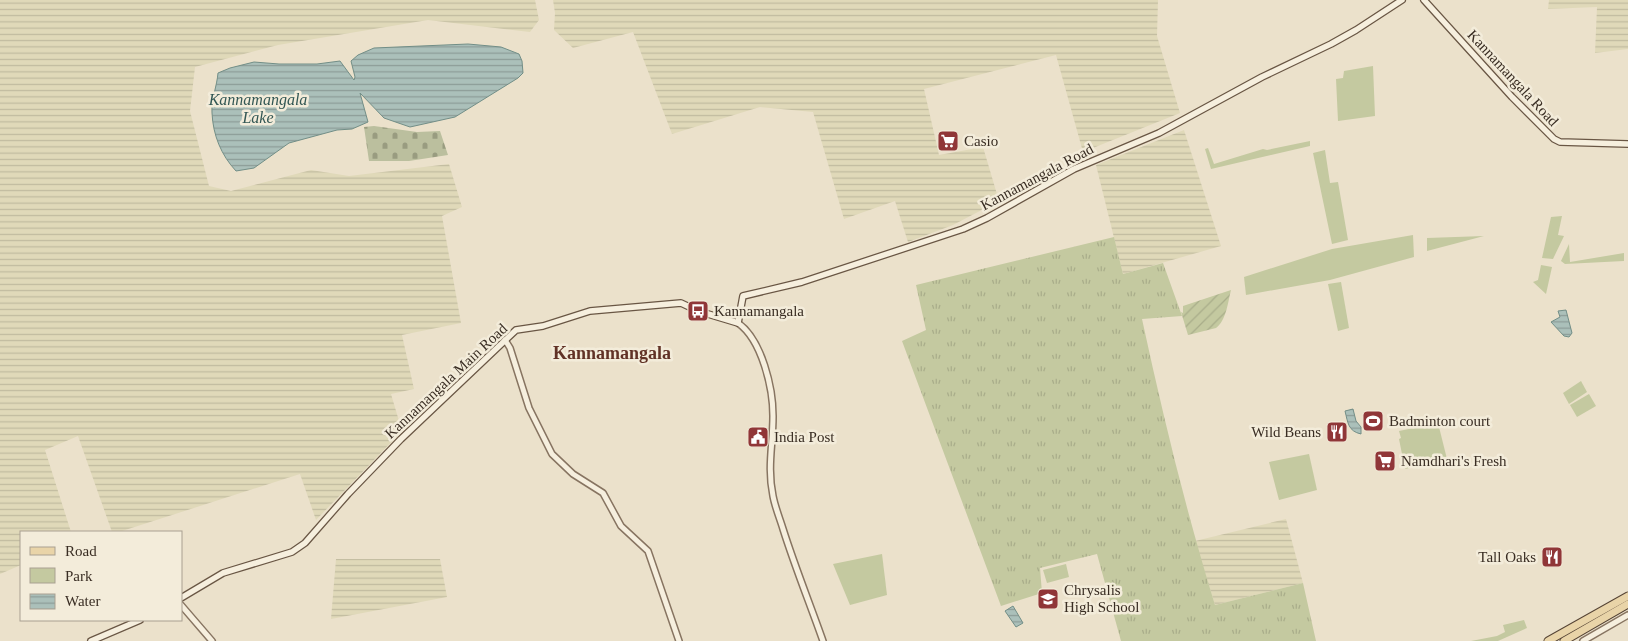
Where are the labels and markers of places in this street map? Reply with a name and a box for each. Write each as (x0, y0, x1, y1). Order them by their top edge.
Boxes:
supermarket icon: Casio (936, 129, 960, 153)
place label: Casio (964, 133, 998, 149)
bus stop icon: Kannamangala (686, 299, 710, 323)
place label: Kannamangala (714, 303, 804, 319)
sports icon: Badminton court (1361, 409, 1385, 433)
place label: Badminton court (1389, 413, 1491, 429)
restaurant icon: Wild Beans (1325, 420, 1349, 444)
place label: Wild Beans (1251, 424, 1321, 440)
public building icon: India Post (746, 425, 770, 449)
place label: India Post (774, 429, 835, 445)
supermarket icon: Namdhari's Fresh (1373, 449, 1397, 473)
place label: Namdhari's Fresh (1401, 453, 1507, 469)
restaurant icon: Tall Oaks (1540, 545, 1564, 569)
place label: Tall Oaks (1478, 549, 1536, 565)
place label: Chrysalis High School (1064, 582, 1139, 615)
school or university icon: Chrysalis High School (1036, 587, 1060, 611)

